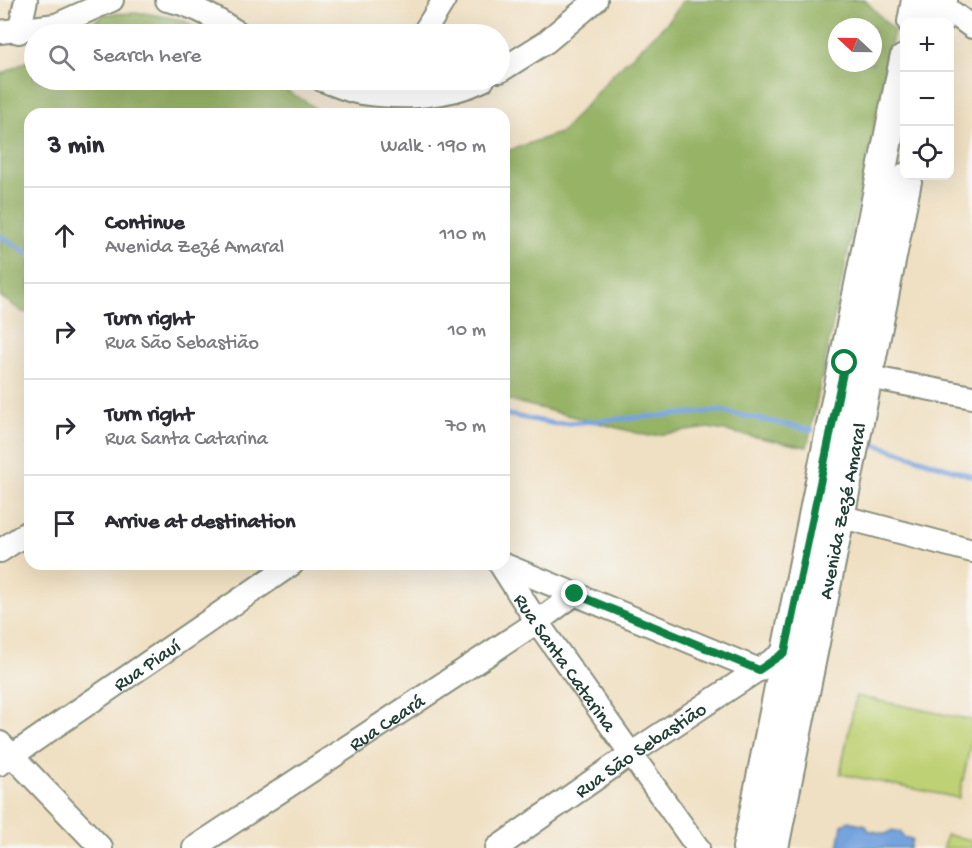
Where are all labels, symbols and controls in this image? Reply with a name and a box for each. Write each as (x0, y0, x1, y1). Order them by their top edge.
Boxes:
north arrow (828, 18, 882, 72)
map controls (900, 18, 954, 180)
button: + (900, 18, 954, 72)
search box (24, 24, 510, 90)
icon: search (45, 41, 78, 74)
text: Search here (93, 44, 201, 70)
button: − (900, 72, 954, 126)
button: locate (900, 126, 954, 180)
text: 3 min (48, 132, 104, 163)
text: Walk · 190 m (380, 136, 486, 159)
text: Continue (105, 211, 185, 237)
icon: ahead (48, 219, 81, 252)
text: 110 m (440, 224, 486, 247)
text: Avenida Zezé Amaral (105, 237, 284, 260)
text: Turn right (105, 307, 193, 333)
icon: right (48, 315, 81, 348)
text: 10 m (448, 320, 486, 343)
text: Rua São Sebastião (105, 333, 259, 356)
route start (831, 349, 857, 375)
text: Turn right (105, 403, 193, 429)
icon: right (48, 411, 81, 444)
text: 70 m (445, 416, 486, 439)
street label: Avenida Zezé Amaral (816, 421, 874, 601)
text: Rua Santa Catarina (105, 429, 268, 452)
icon: arrive (48, 507, 81, 540)
text: Arrive at destination (105, 510, 295, 536)
route end (561, 580, 587, 606)
street label: Rua Santa Catarina (507, 590, 620, 738)
street label: Rua Piauí (110, 636, 186, 698)
street label: Rua Ceará (346, 691, 431, 758)
street label: Rua São Sebastião (572, 699, 712, 804)

